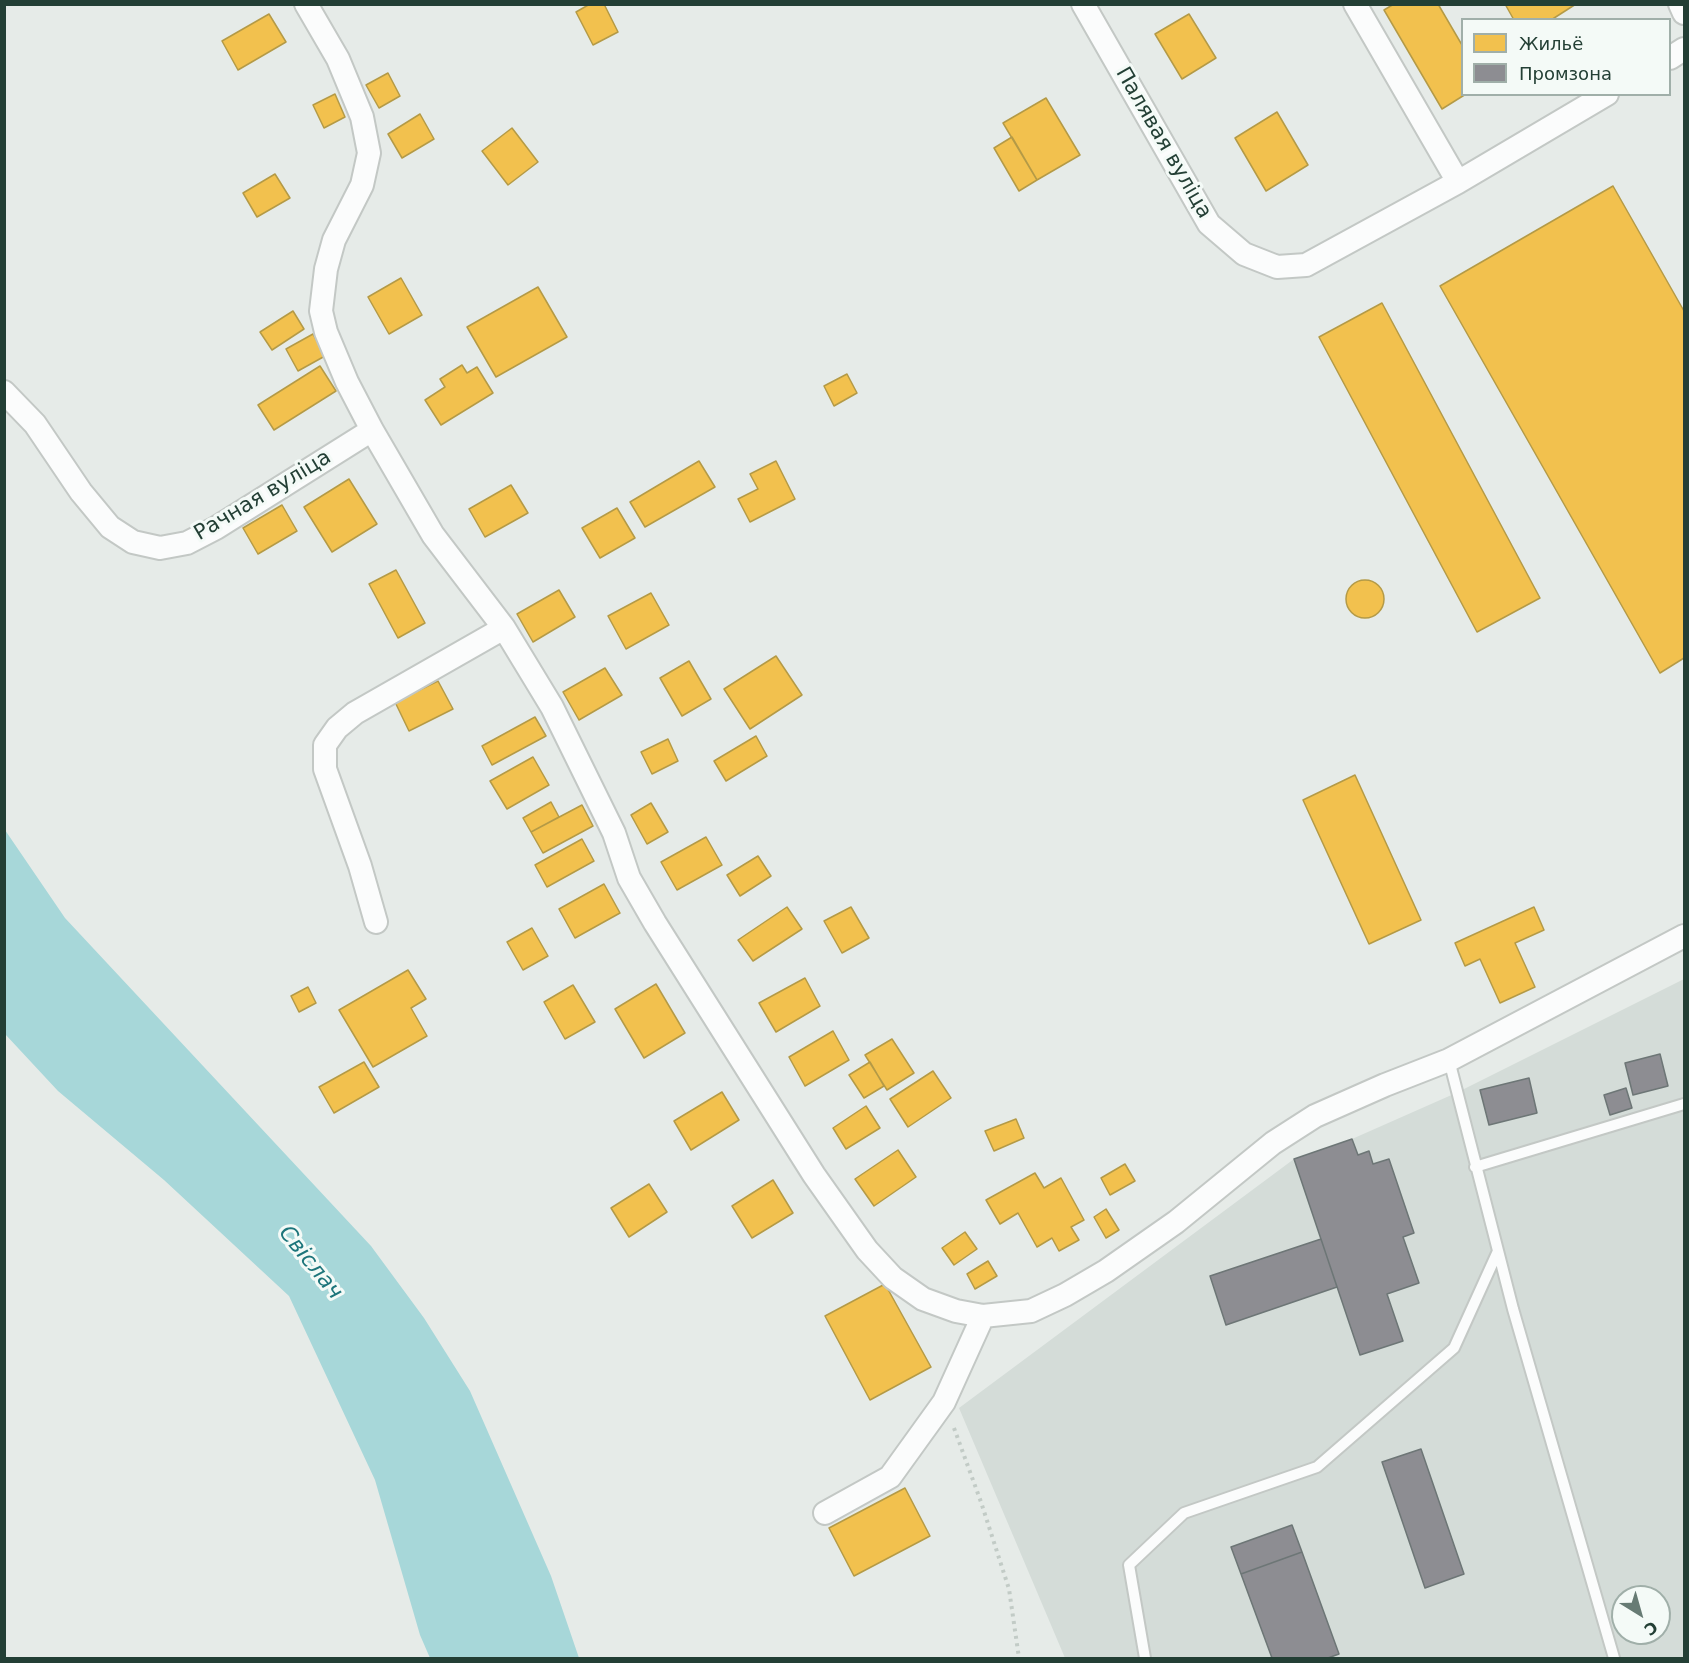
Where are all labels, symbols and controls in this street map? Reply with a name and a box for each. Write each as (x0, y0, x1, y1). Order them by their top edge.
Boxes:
legend (1461, 18, 1671, 96)
text: Жильё (1519, 33, 1583, 54)
street label: Палявая вуліца (1109, 63, 1217, 223)
text: Промзона (1519, 63, 1612, 84)
street label: Рачная вуліца (190, 445, 336, 547)
water label: Свіслач (272, 1221, 348, 1305)
north arrow (1611, 1585, 1671, 1645)
text: С (1641, 1617, 1661, 1639)

